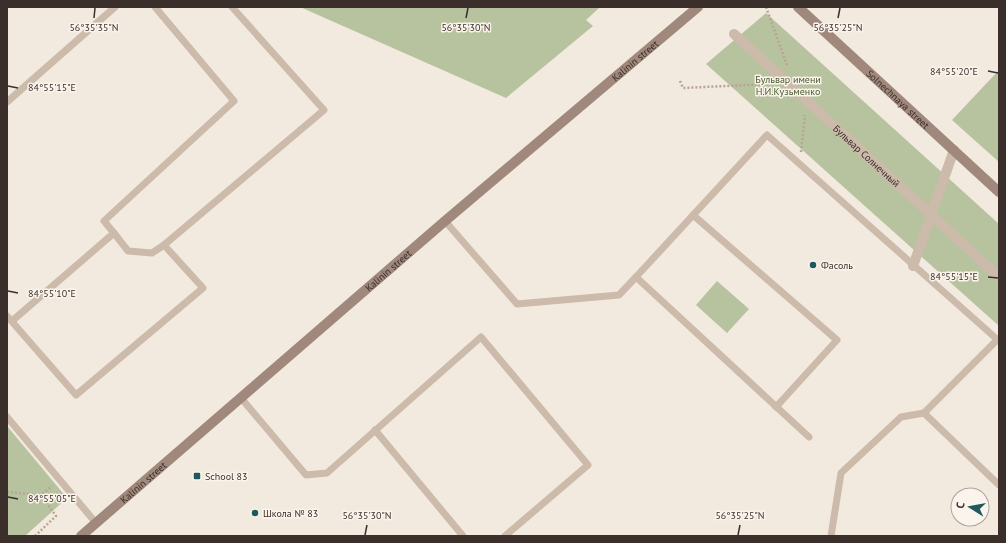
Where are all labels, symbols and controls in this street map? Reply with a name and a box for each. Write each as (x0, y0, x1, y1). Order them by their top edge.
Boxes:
text: 56°35'35"N (69, 21, 119, 34)
text: 56°35'30"N (441, 21, 491, 34)
text: 56°35'25"N (813, 21, 863, 34)
street label: Kalinin street (609, 37, 662, 84)
text: 84°55'20"E (930, 65, 978, 78)
street label: Solnechnaya street (863, 67, 932, 132)
park label: Бульвар имени Н.И.Кузьменко (755, 73, 821, 98)
text: 84°55'15"E (28, 81, 76, 94)
street label: Бульвар Солнечный (830, 122, 903, 190)
street label: Kalinin street (362, 247, 415, 294)
place label: Фасоль (821, 259, 853, 272)
marker: Фасоль (808, 260, 818, 270)
text: 84°55'15"E (930, 270, 978, 283)
text: 84°55'10"E (28, 287, 76, 300)
street label: Kalinin street (117, 459, 170, 506)
place label: School 83 (205, 470, 248, 483)
marker: School 83 (192, 471, 202, 481)
north arrow (950, 487, 990, 527)
text: 84°55'05"E (28, 492, 76, 505)
text: С (953, 501, 968, 509)
place label: Школа № 83 (263, 507, 318, 520)
marker: Школа № 83 (250, 508, 260, 518)
text: 56°35'30"N (342, 509, 392, 522)
text: 56°35'25"N (715, 509, 765, 522)

